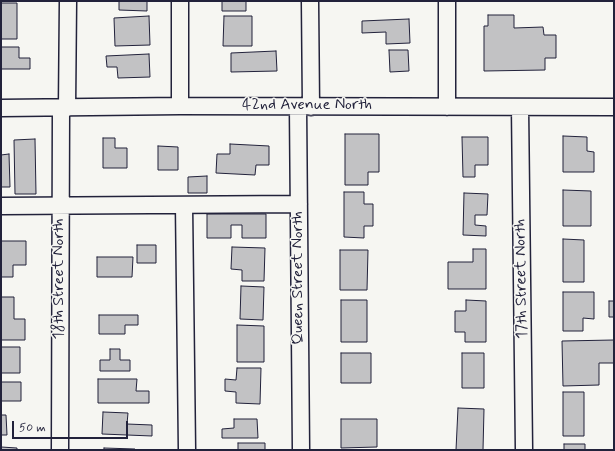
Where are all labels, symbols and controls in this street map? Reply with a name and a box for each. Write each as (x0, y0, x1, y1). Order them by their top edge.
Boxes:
street label: 42nd Avenue North (242, 96, 372, 116)
street label: Queen Street North (289, 211, 309, 345)
street label: 18th Street North (50, 219, 70, 339)
street label: 17th Street North (511, 219, 533, 339)
scale bar (14, 413, 130, 439)
text: 50 m (19, 420, 46, 436)

